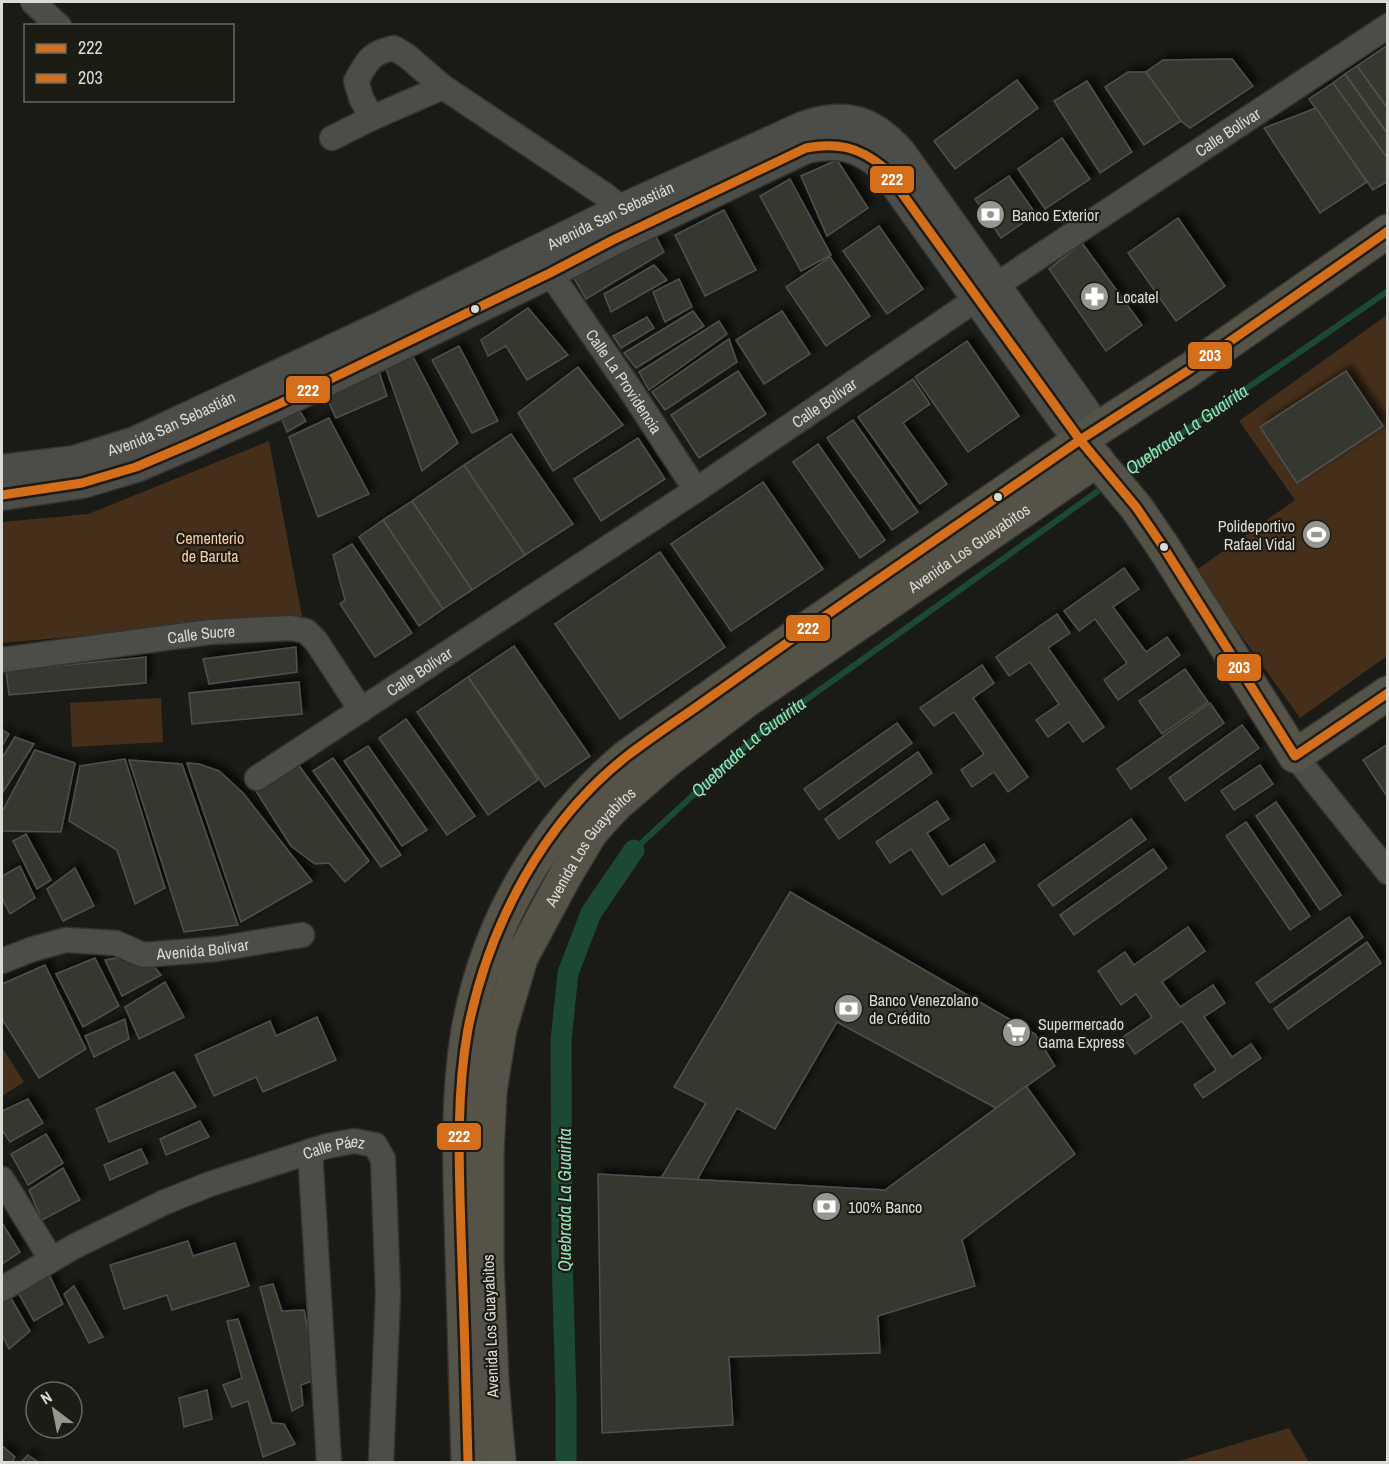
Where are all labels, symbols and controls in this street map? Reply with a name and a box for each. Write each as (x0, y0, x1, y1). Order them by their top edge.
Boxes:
legend (24, 24, 234, 102)
text: 222 (78, 35, 103, 60)
text: 203 (78, 65, 103, 90)
street label: Calle Bolívar (1191, 102, 1265, 162)
line badge: 222 (869, 165, 915, 194)
text: 222 (881, 168, 903, 190)
street label: Avenida San Sebastián (542, 176, 677, 255)
bank icon: Banco Exterior (975, 199, 1007, 231)
place label: Banco Exterior (1012, 204, 1099, 226)
pharmacy icon: Locatel (1079, 281, 1111, 313)
place label: Locatel (1116, 286, 1158, 308)
unlabelled marker (469, 303, 481, 315)
street label: Calle La Providencia (581, 325, 668, 439)
line badge: 203 (1187, 341, 1233, 370)
text: 203 (1199, 344, 1221, 366)
street label: Calle Bolívar (787, 372, 862, 433)
line badge: 222 (285, 375, 331, 404)
water label: Quebrada La Guairita (1120, 378, 1253, 480)
text: 222 (297, 379, 319, 401)
street label: Avenida San Sebastián (104, 386, 239, 461)
unlabelled marker (992, 491, 1004, 503)
street label: Avenida Los Guayabitos (903, 498, 1034, 598)
place label: Polideportivo Rafael Vidal (1218, 515, 1295, 555)
sports icon: Polideportivo Rafael Vidal (1300, 519, 1332, 551)
park label: Cementerio de Baruta (176, 527, 244, 567)
unlabelled marker (1158, 541, 1170, 553)
line badge: 222 (785, 614, 831, 642)
text: 222 (797, 617, 819, 639)
street label: Calle Sucre (166, 620, 236, 649)
street label: Calle Bolívar (382, 642, 457, 701)
line badge: 203 (1216, 653, 1262, 682)
text: 203 (1228, 656, 1250, 678)
water label: Quebrada La Guairita (685, 691, 811, 803)
street label: Avenida Los Guayabitos (539, 782, 640, 911)
street label: Avenida Bolívar (155, 933, 251, 965)
place label: Banco Venezolano de Crédito (869, 989, 978, 1029)
bank icon: Banco Venezolano de Crédito (832, 993, 864, 1025)
place label: Supermercado Gama Express (1038, 1013, 1125, 1053)
supermarket icon: Supermercado Gama Express (1001, 1017, 1033, 1049)
line badge: 222 (436, 1122, 482, 1151)
text: 222 (448, 1125, 470, 1147)
water label: Quebrada La Guairita (552, 1128, 577, 1272)
street label: Calle Páez (300, 1130, 367, 1164)
bank icon: 100% Banco (811, 1191, 843, 1223)
place label: 100% Banco (848, 1196, 922, 1218)
street label: Avenida Los Guayabitos (477, 1254, 504, 1399)
north arrow (24, 1380, 84, 1440)
text: N (36, 1385, 56, 1409)

